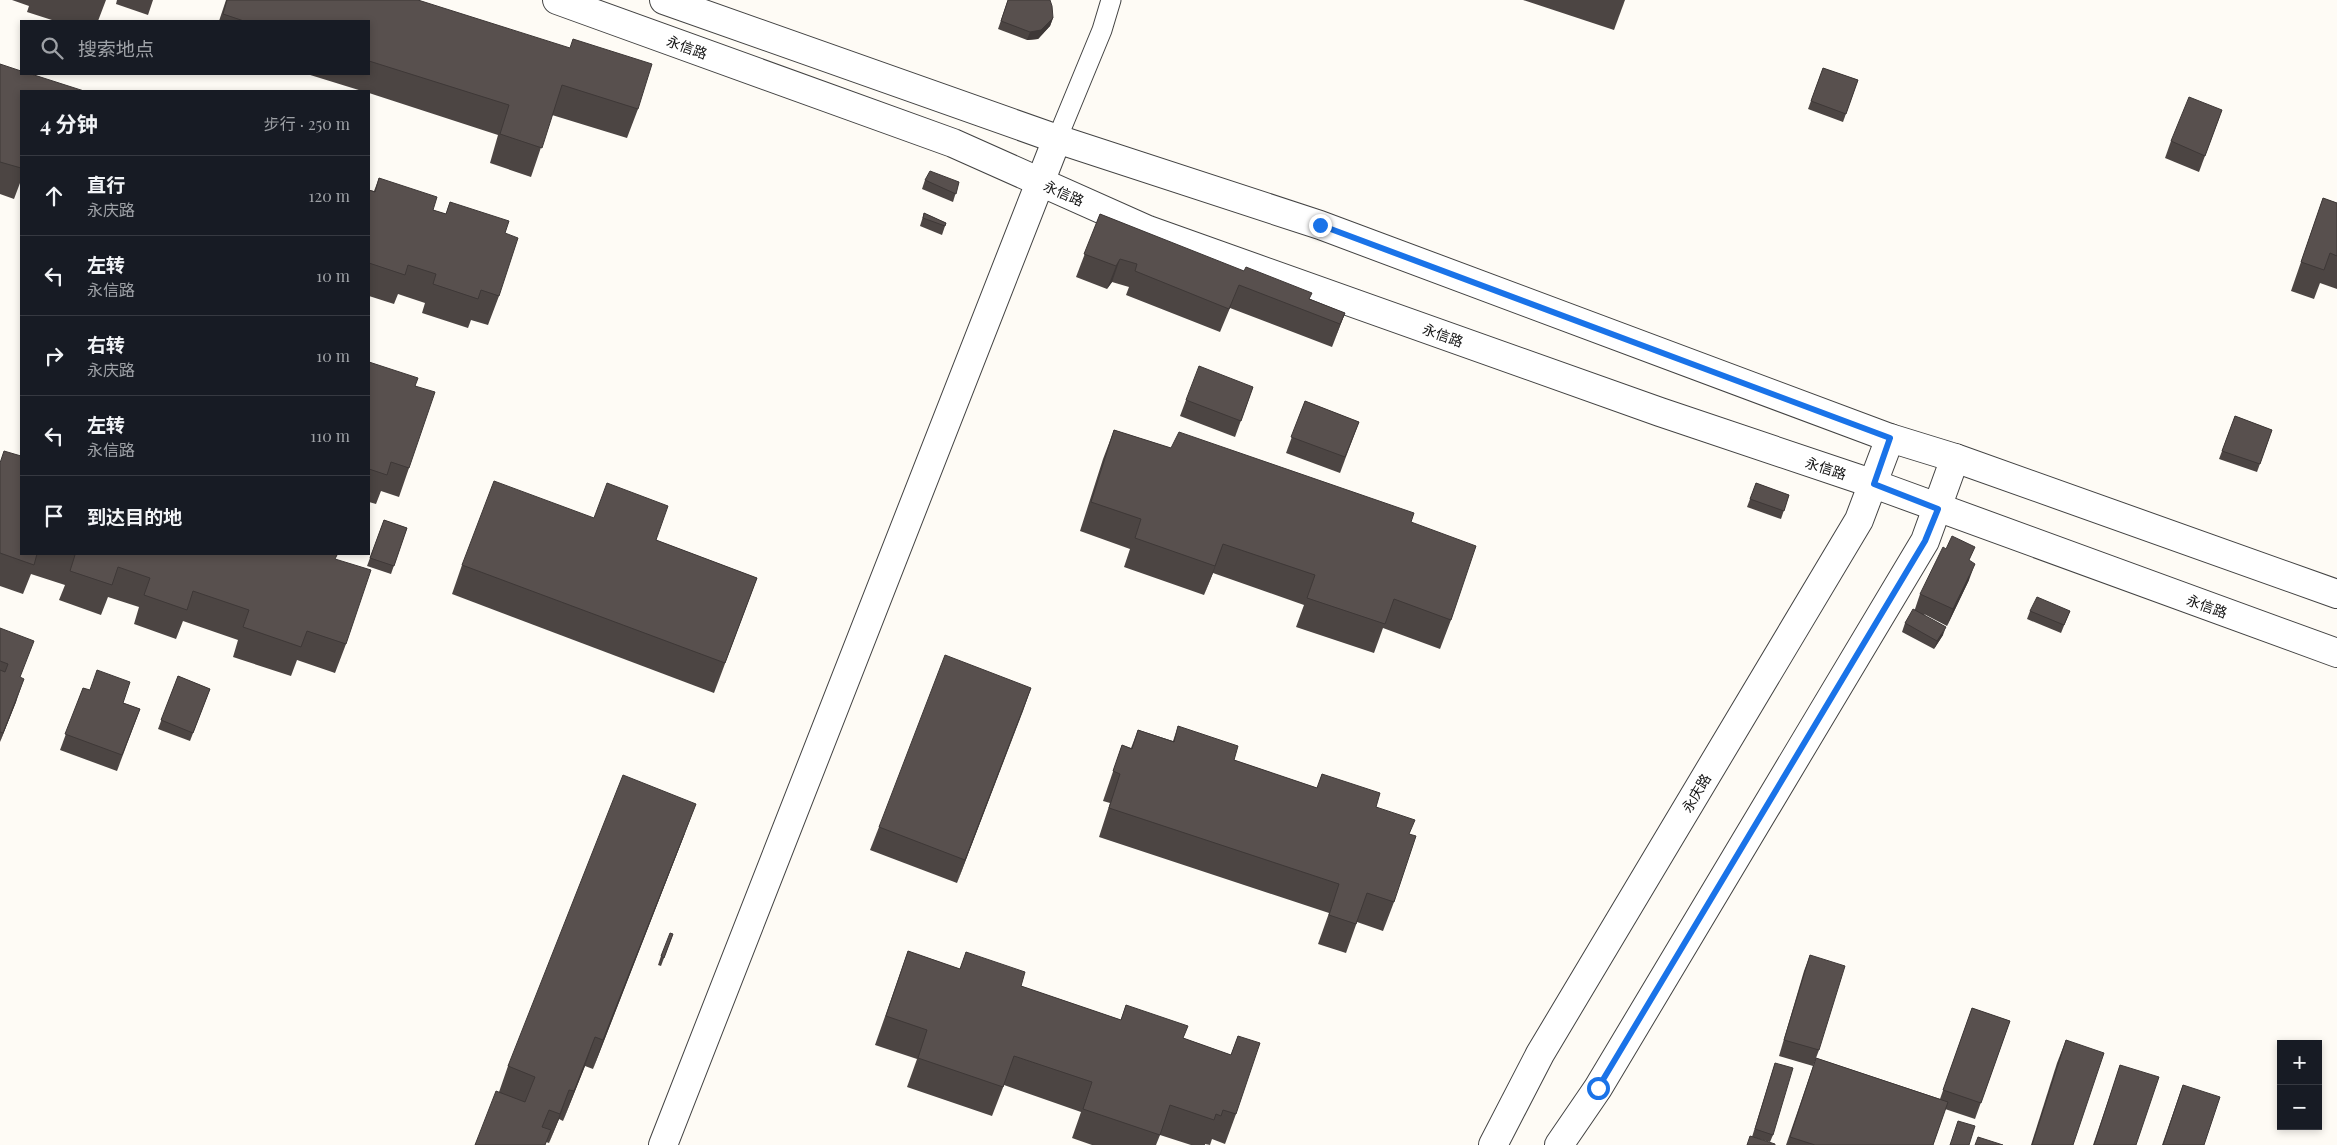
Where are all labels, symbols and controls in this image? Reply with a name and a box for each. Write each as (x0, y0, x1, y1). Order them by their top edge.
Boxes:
search box (20, 20, 370, 75)
street label: 永信路 (664, 31, 710, 63)
icon: search (38, 34, 66, 62)
text: 搜索地点 (78, 35, 154, 61)
text: 4 分钟 (40, 109, 98, 137)
text: 步行 · 250 m (264, 113, 350, 134)
text: 直行 (87, 171, 125, 197)
street label: 永信路 (1041, 176, 1087, 210)
icon: ahead (40, 182, 68, 210)
text: 120 m (309, 185, 350, 206)
text: 永庆路 (87, 199, 135, 220)
route end (1309, 214, 1332, 237)
text: 左转 (87, 251, 125, 277)
icon: left (40, 262, 68, 290)
text: 10 m (316, 265, 350, 286)
text: 永信路 (87, 279, 135, 300)
street label: 永信路 (1420, 319, 1466, 351)
text: 右转 (87, 331, 125, 357)
icon: right (40, 342, 68, 370)
text: 10 m (316, 345, 350, 366)
text: 永庆路 (87, 359, 135, 380)
text: 左转 (87, 411, 125, 437)
icon: left (40, 422, 68, 450)
text: 110 m (310, 425, 350, 446)
text: 永信路 (87, 439, 135, 460)
street label: 永信路 (1803, 452, 1849, 484)
icon: arrive (40, 502, 68, 530)
text: 到达目的地 (87, 503, 182, 529)
street label: 永信路 (2184, 590, 2230, 622)
street label: 永庆路 (1677, 770, 1715, 816)
map controls (2277, 1040, 2322, 1130)
button: + (2277, 1040, 2322, 1085)
route start (1587, 1077, 1610, 1100)
button: − (2277, 1085, 2322, 1130)

